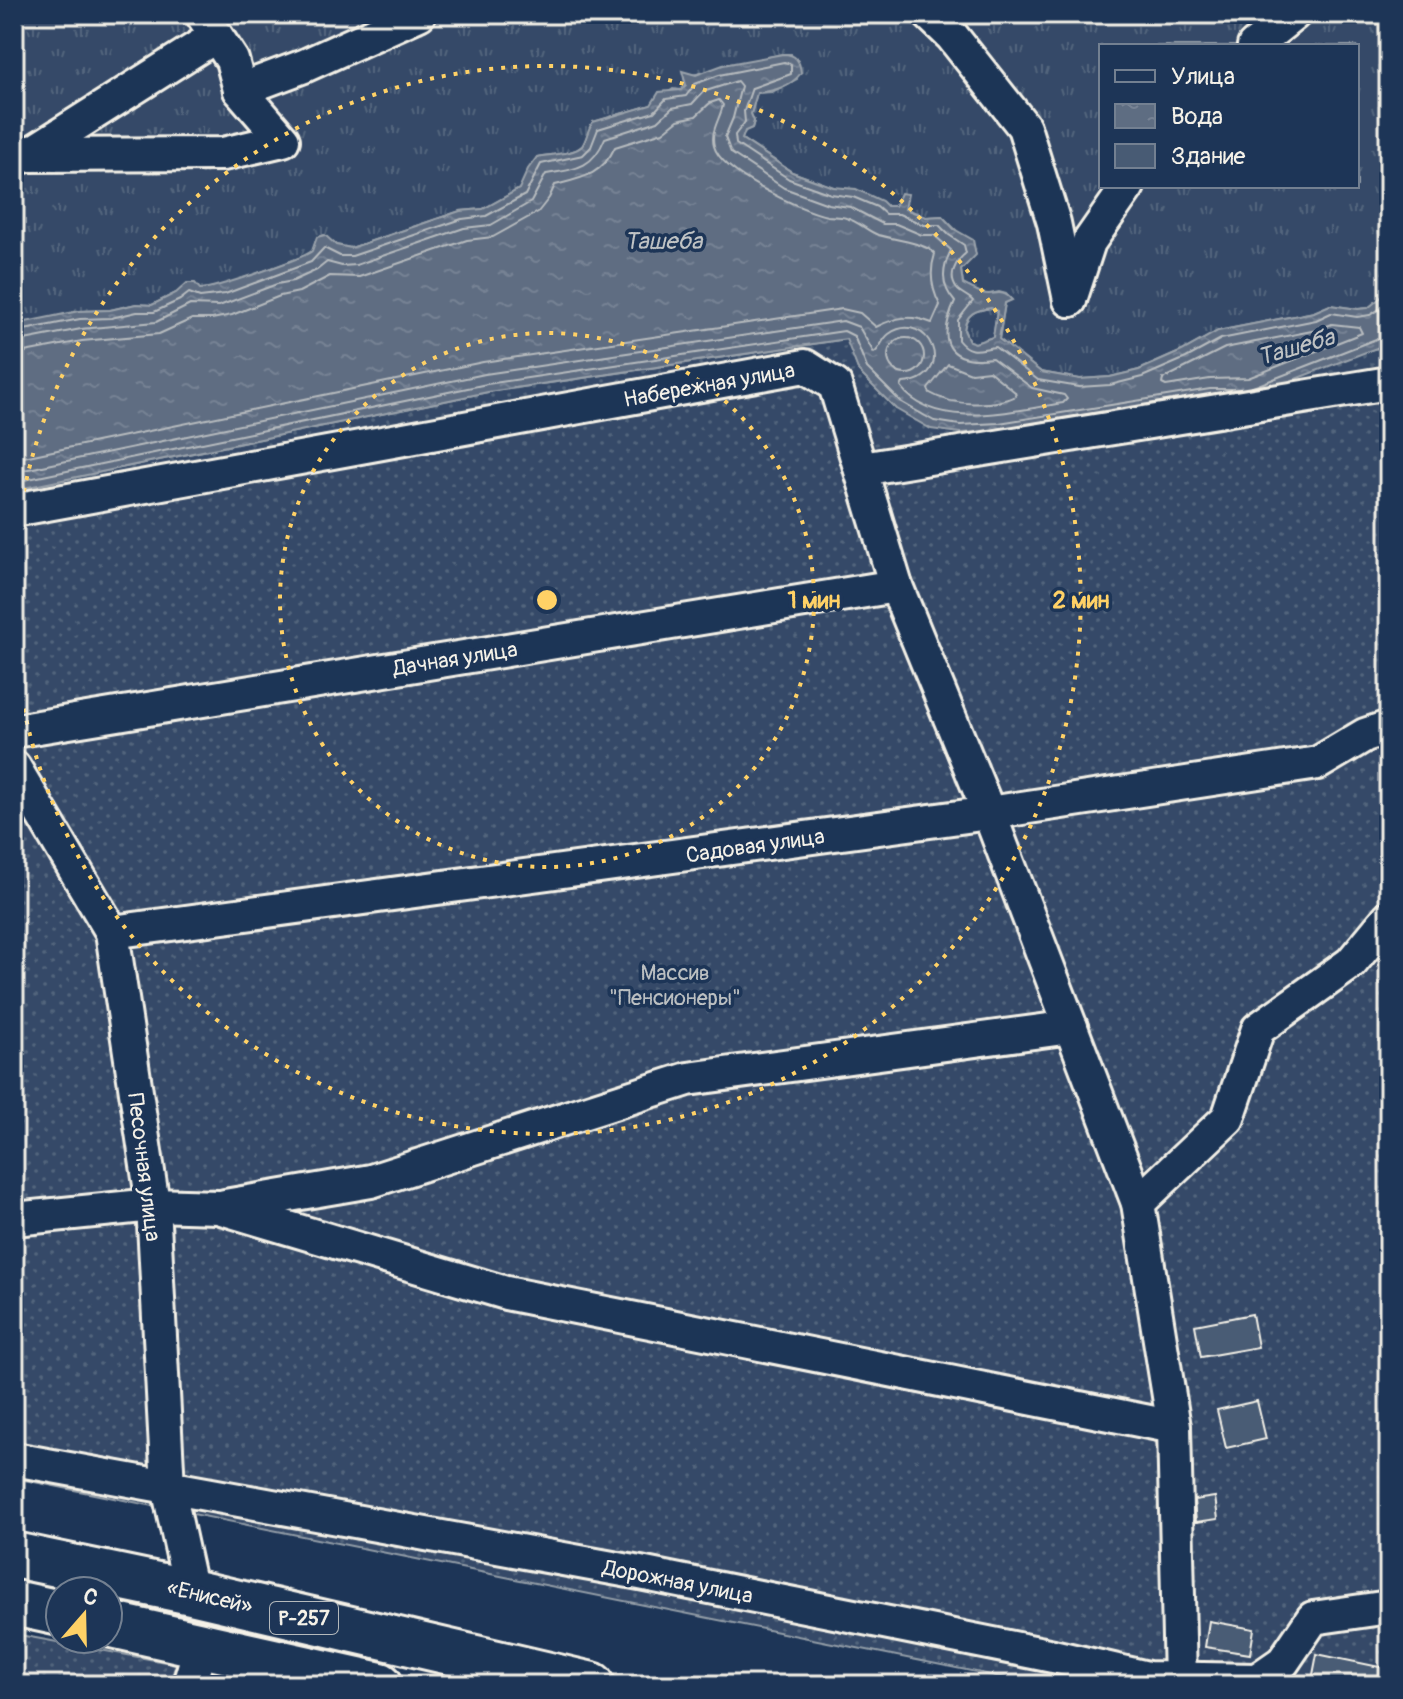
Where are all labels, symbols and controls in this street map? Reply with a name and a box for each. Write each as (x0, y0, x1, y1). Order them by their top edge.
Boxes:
legend (1099, 44, 1359, 188)
text: Улица (1171, 62, 1235, 91)
text: Вода (1171, 102, 1223, 131)
text: Здание (1171, 142, 1246, 171)
water label: Ташеба (624, 227, 704, 256)
water label: Ташеба (1255, 322, 1340, 372)
street label: Набережная улица (621, 356, 797, 414)
centre of rings (533, 586, 561, 614)
text: 1 мин (787, 586, 841, 615)
text: 2 мин (1052, 586, 1110, 615)
street label: Дачная улица (390, 635, 519, 683)
street label: Садовая улица (684, 822, 826, 870)
park label: Массив "Пенсионеры" (609, 959, 741, 1012)
street label: Песочная улица (121, 1091, 167, 1243)
street label: Дорожная улица (599, 1554, 755, 1610)
street label: «Енисей» (164, 1574, 255, 1620)
north arrow (44, 1575, 124, 1655)
text: С (79, 1582, 102, 1613)
road number: Р-257 (270, 1602, 338, 1634)

